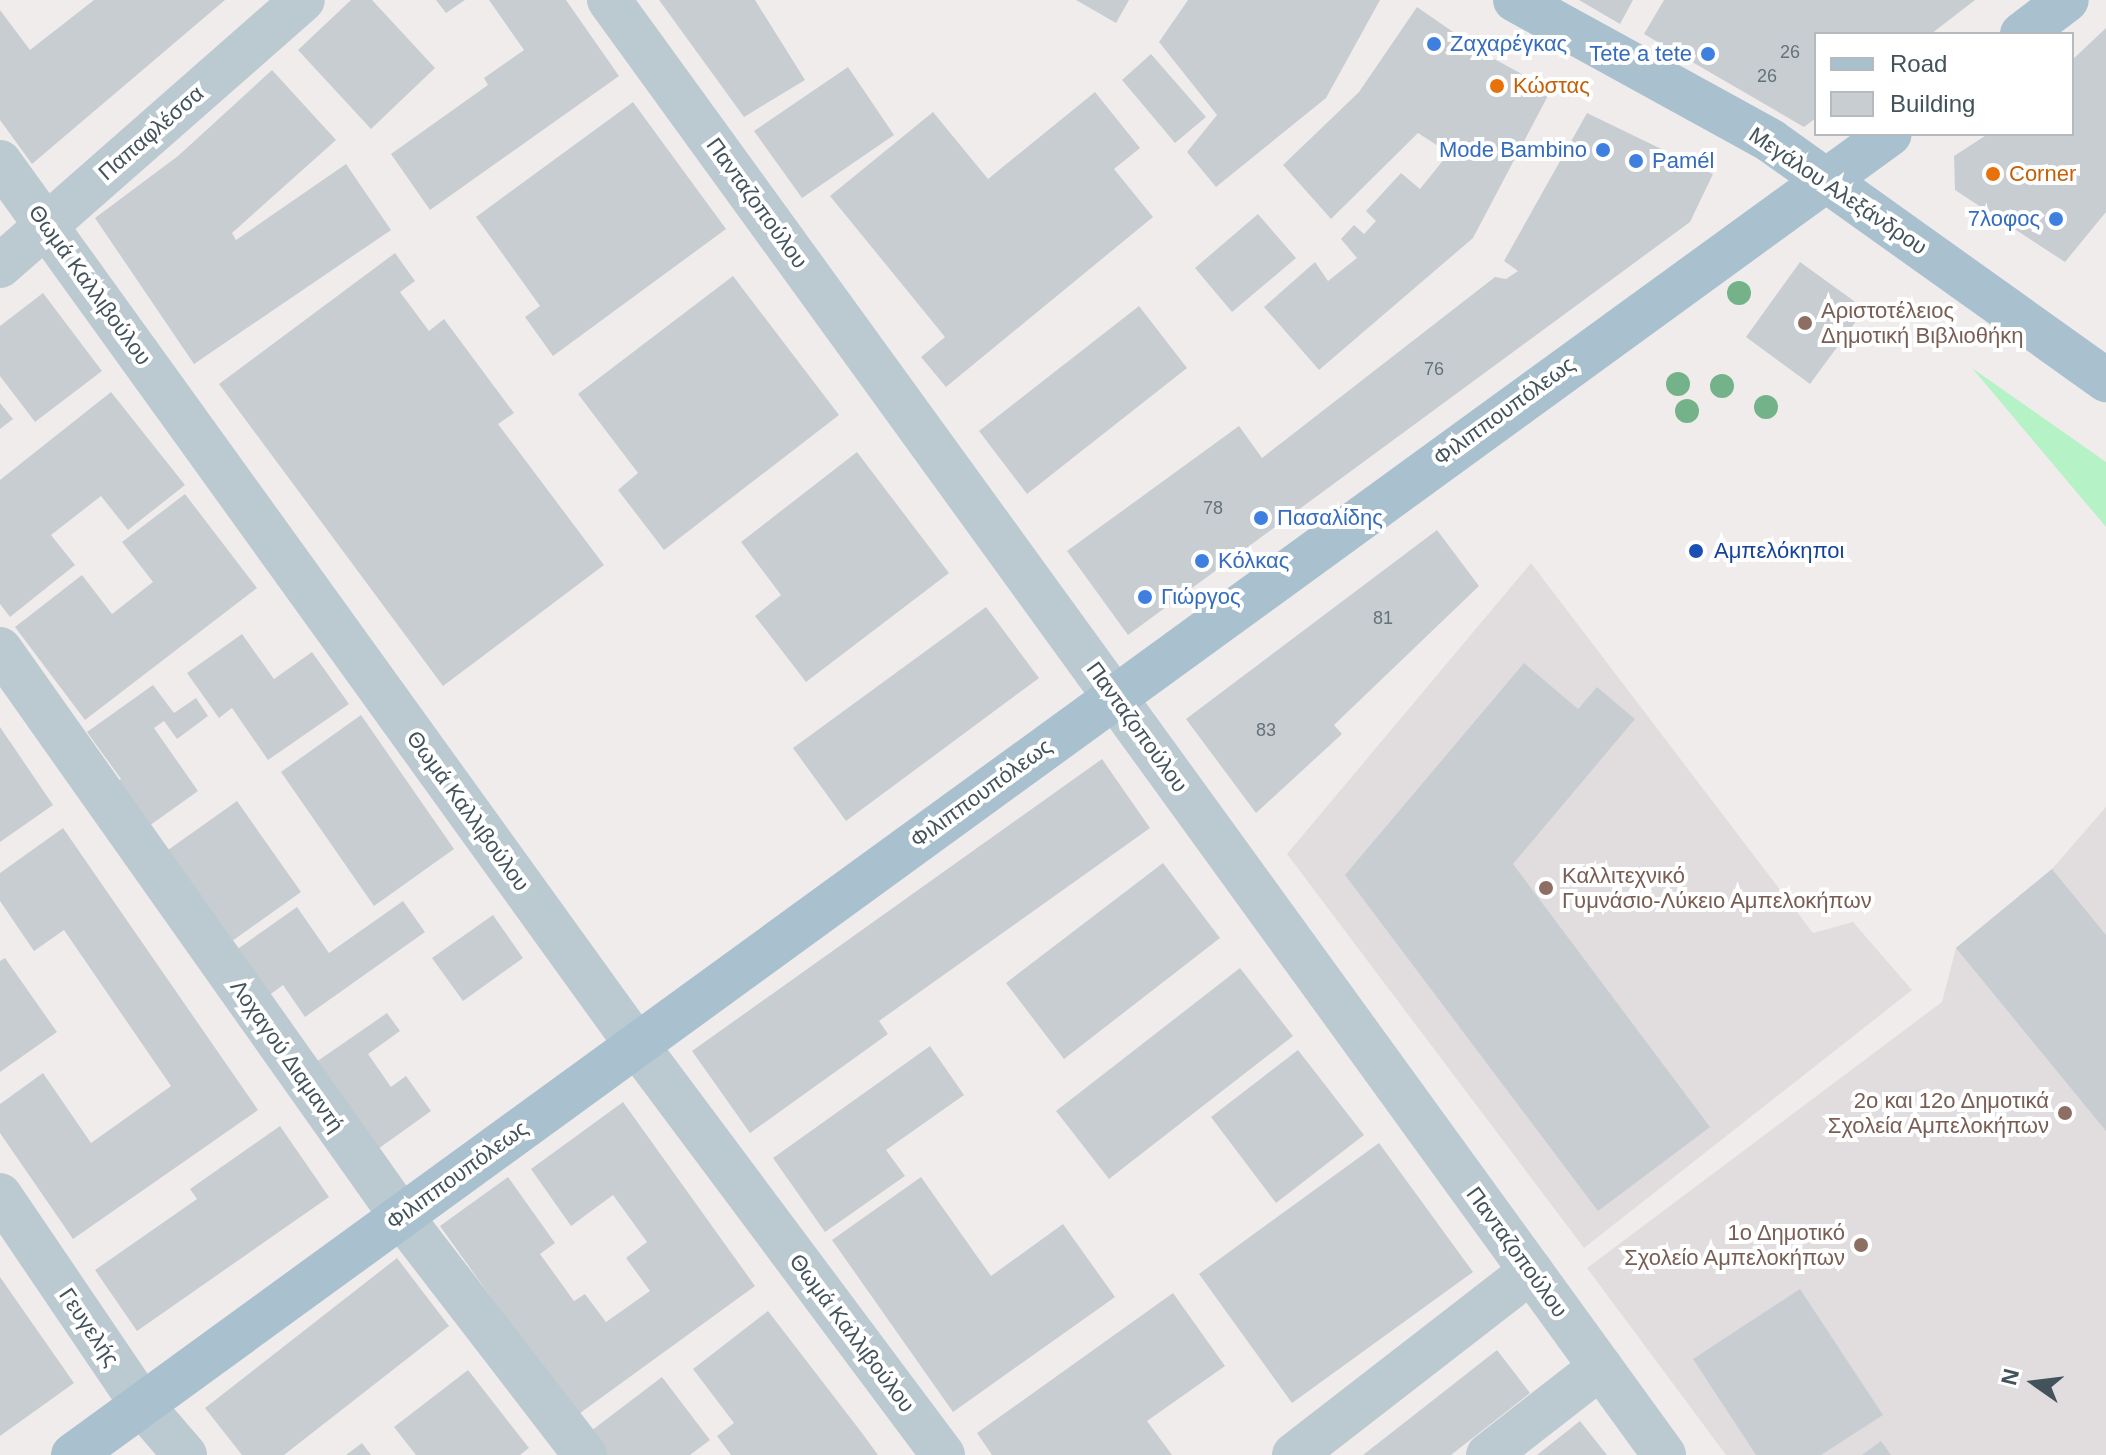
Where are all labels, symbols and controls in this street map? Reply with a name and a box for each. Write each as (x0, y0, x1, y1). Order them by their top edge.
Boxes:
place label: Ζαχαρέγκας (1450, 31, 1567, 57)
legend (1814, 32, 2074, 136)
marker: Ζαχαρέγκας (1425, 35, 1443, 53)
place label: Tete a tete (1589, 41, 1692, 67)
house number: 26 (1780, 41, 1800, 63)
marker: Tete a tete (1699, 45, 1717, 63)
text: Road (1890, 50, 1947, 77)
house number: 26 (1757, 65, 1777, 87)
place label: Κώστας (1513, 73, 1590, 99)
marker: Κώστας (1488, 77, 1506, 95)
street label: Παπαφλέσσα (93, 80, 209, 186)
text: Building (1890, 90, 1975, 117)
street label: Μεγάλου Αλεξάνδρου (1743, 121, 1933, 261)
street label: Πανταζοπούλου (701, 133, 813, 273)
place label: Mode Bambino (1439, 137, 1587, 163)
marker: Mode Bambino (1594, 141, 1612, 159)
place label: Pamél (1652, 148, 1714, 174)
marker: Pamél (1627, 152, 1645, 170)
place label: Corner (2009, 161, 2076, 187)
marker: Corner (1984, 165, 2002, 183)
street label: Θωμά Καλλιβούλου (23, 200, 157, 370)
place label: 7λοφος (1968, 206, 2040, 232)
marker: 7λοφος (2047, 210, 2065, 228)
place label: Αριστοτέλειος Δημοτική Βιβλιοθήκη (1821, 297, 2024, 348)
marker: Αριστοτέλειος Δημοτική Βιβλιοθήκη (1796, 314, 1814, 332)
street label: Φιλιππουπόλεως (1428, 351, 1580, 471)
house number: 76 (1424, 358, 1444, 380)
house number: 78 (1203, 497, 1223, 519)
place label: Πασαλίδης (1277, 505, 1383, 531)
marker: Πασαλίδης (1252, 509, 1270, 527)
place label: Αμπελόκηποι (1714, 538, 1844, 564)
marker: Αμπελόκηποι (1685, 540, 1707, 562)
place label: Κόλκας (1218, 548, 1289, 574)
marker: Κόλκας (1193, 552, 1211, 570)
place label: Γιώργος (1161, 584, 1241, 610)
marker: Γιώργος (1136, 588, 1154, 606)
house number: 81 (1373, 607, 1393, 629)
street label: Πανταζοπούλου (1081, 657, 1193, 797)
house number: 83 (1256, 719, 1276, 741)
street label: Θωμά Καλλιβούλου (401, 726, 535, 896)
street label: Φιλιππουπόλεως (905, 733, 1057, 853)
place label: Καλλιτεχνικό Γυμνάσιο-Λύκειο Αμπελοκήπων (1562, 862, 1873, 914)
marker: Καλλιτεχνικό Γυμνάσιο-Λύκειο Αμπελοκήπων (1537, 879, 1555, 897)
street label: Λοχαγού Διαμαντή (224, 974, 350, 1138)
place label: 2ο και 12ο Δημοτικά Σχολεία Αμπελοκήπων (1827, 1087, 2049, 1138)
marker: 2ο και 12ο Δημοτικά Σχολεία Αμπελοκήπων (2056, 1104, 2074, 1122)
street label: Φιλιππουπόλεως (381, 1115, 533, 1235)
street label: Πανταζοπούλου (1461, 1182, 1573, 1322)
place label: 1ο Δημοτικό Σχολείο Αμπελοκήπων (1623, 1219, 1845, 1270)
marker: 1ο Δημοτικό Σχολείο Αμπελοκήπων (1852, 1236, 1870, 1254)
street label: Θωμά Καλλιβούλου (784, 1249, 920, 1417)
street label: Γευγελής (53, 1283, 125, 1371)
north arrow (1994, 1343, 2074, 1423)
text: N (1996, 1366, 2024, 1388)

